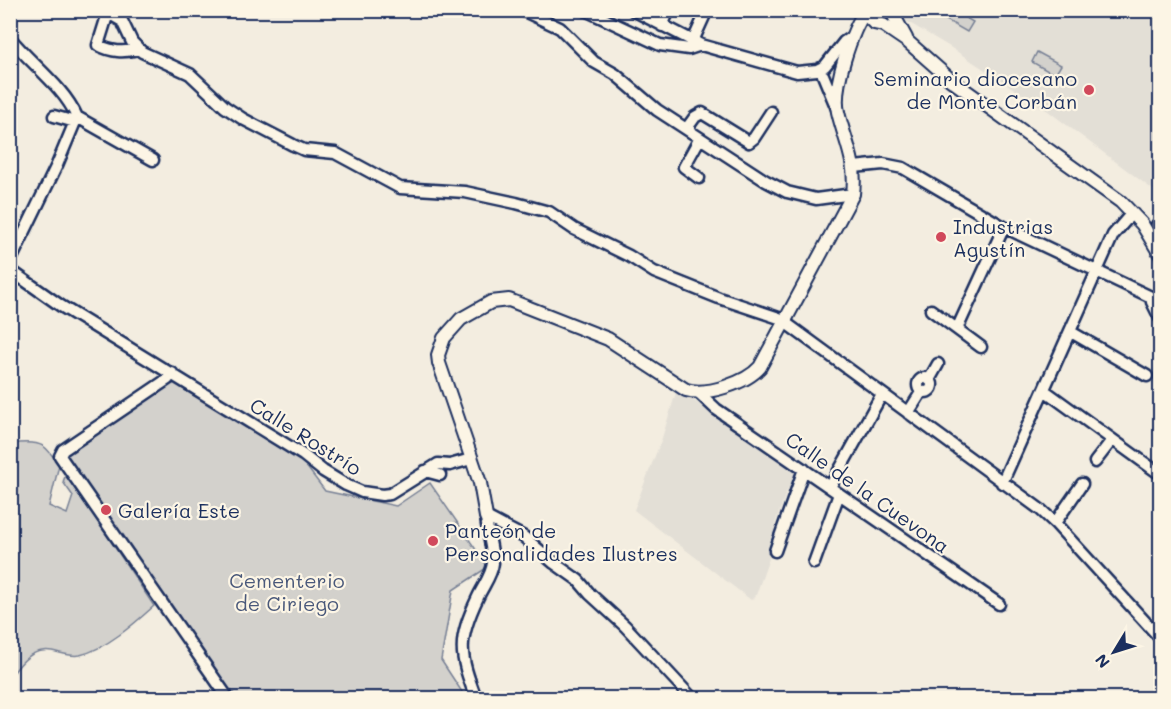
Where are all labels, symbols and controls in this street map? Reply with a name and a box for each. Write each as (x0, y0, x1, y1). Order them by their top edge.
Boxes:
place label: Seminario diocesano de Monte Corbán (873, 65, 1077, 114)
marker: Seminario diocesano de Monte Corbán (1082, 83, 1096, 97)
place label: Industrias Agustín (953, 213, 1053, 262)
marker: Industrias Agustín (934, 230, 948, 244)
street label: Calle Rostrío (245, 391, 367, 481)
street label: Calle de la Cuevona (781, 426, 955, 558)
place label: Galería Este (118, 497, 240, 523)
marker: Galería Este (99, 503, 113, 517)
place label: Panteón de Personalidades Ilustres (445, 517, 678, 566)
marker: Panteón de Personalidades Ilustres (426, 534, 440, 548)
park label: Cementerio de Ciriego (229, 567, 345, 616)
north arrow (1084, 622, 1144, 682)
text: N (1090, 650, 1114, 673)

